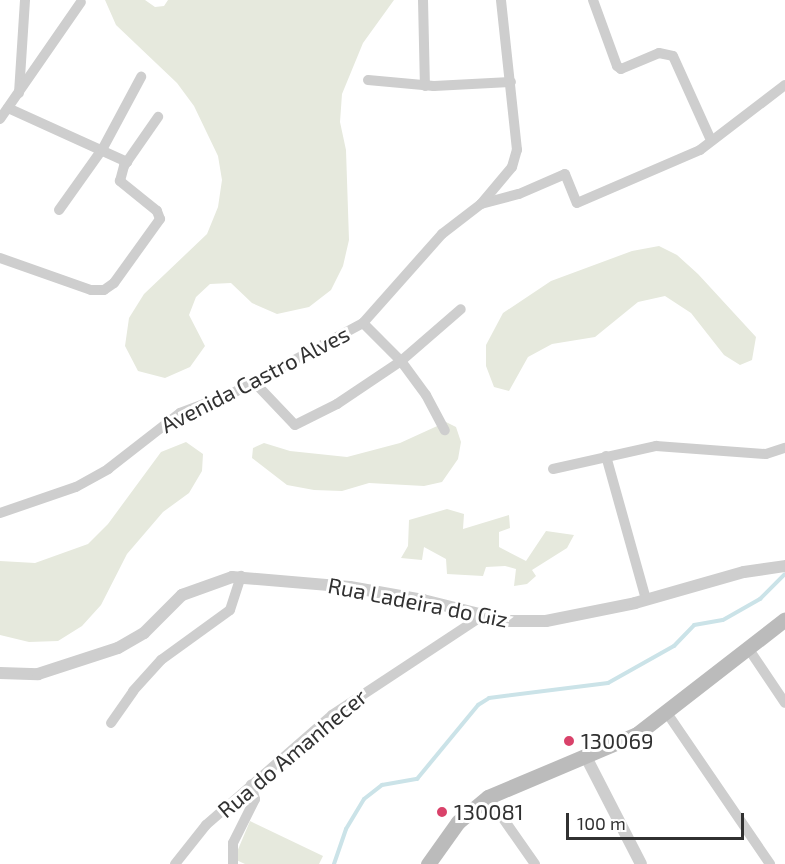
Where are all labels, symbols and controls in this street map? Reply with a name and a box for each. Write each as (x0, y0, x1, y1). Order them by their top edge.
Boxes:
street label: Avenida Castro Alves (156, 320, 354, 438)
street label: Rua Ladeira do Giz (326, 572, 510, 632)
street label: Rua do Amanhecer (212, 683, 372, 823)
place label: 130069 (581, 728, 654, 754)
marker: 130069 (562, 734, 576, 748)
place label: 130081 (454, 799, 524, 825)
scale bar (569, 801, 748, 839)
marker: 130081 (435, 805, 449, 819)
text: 100 m (577, 812, 626, 834)

